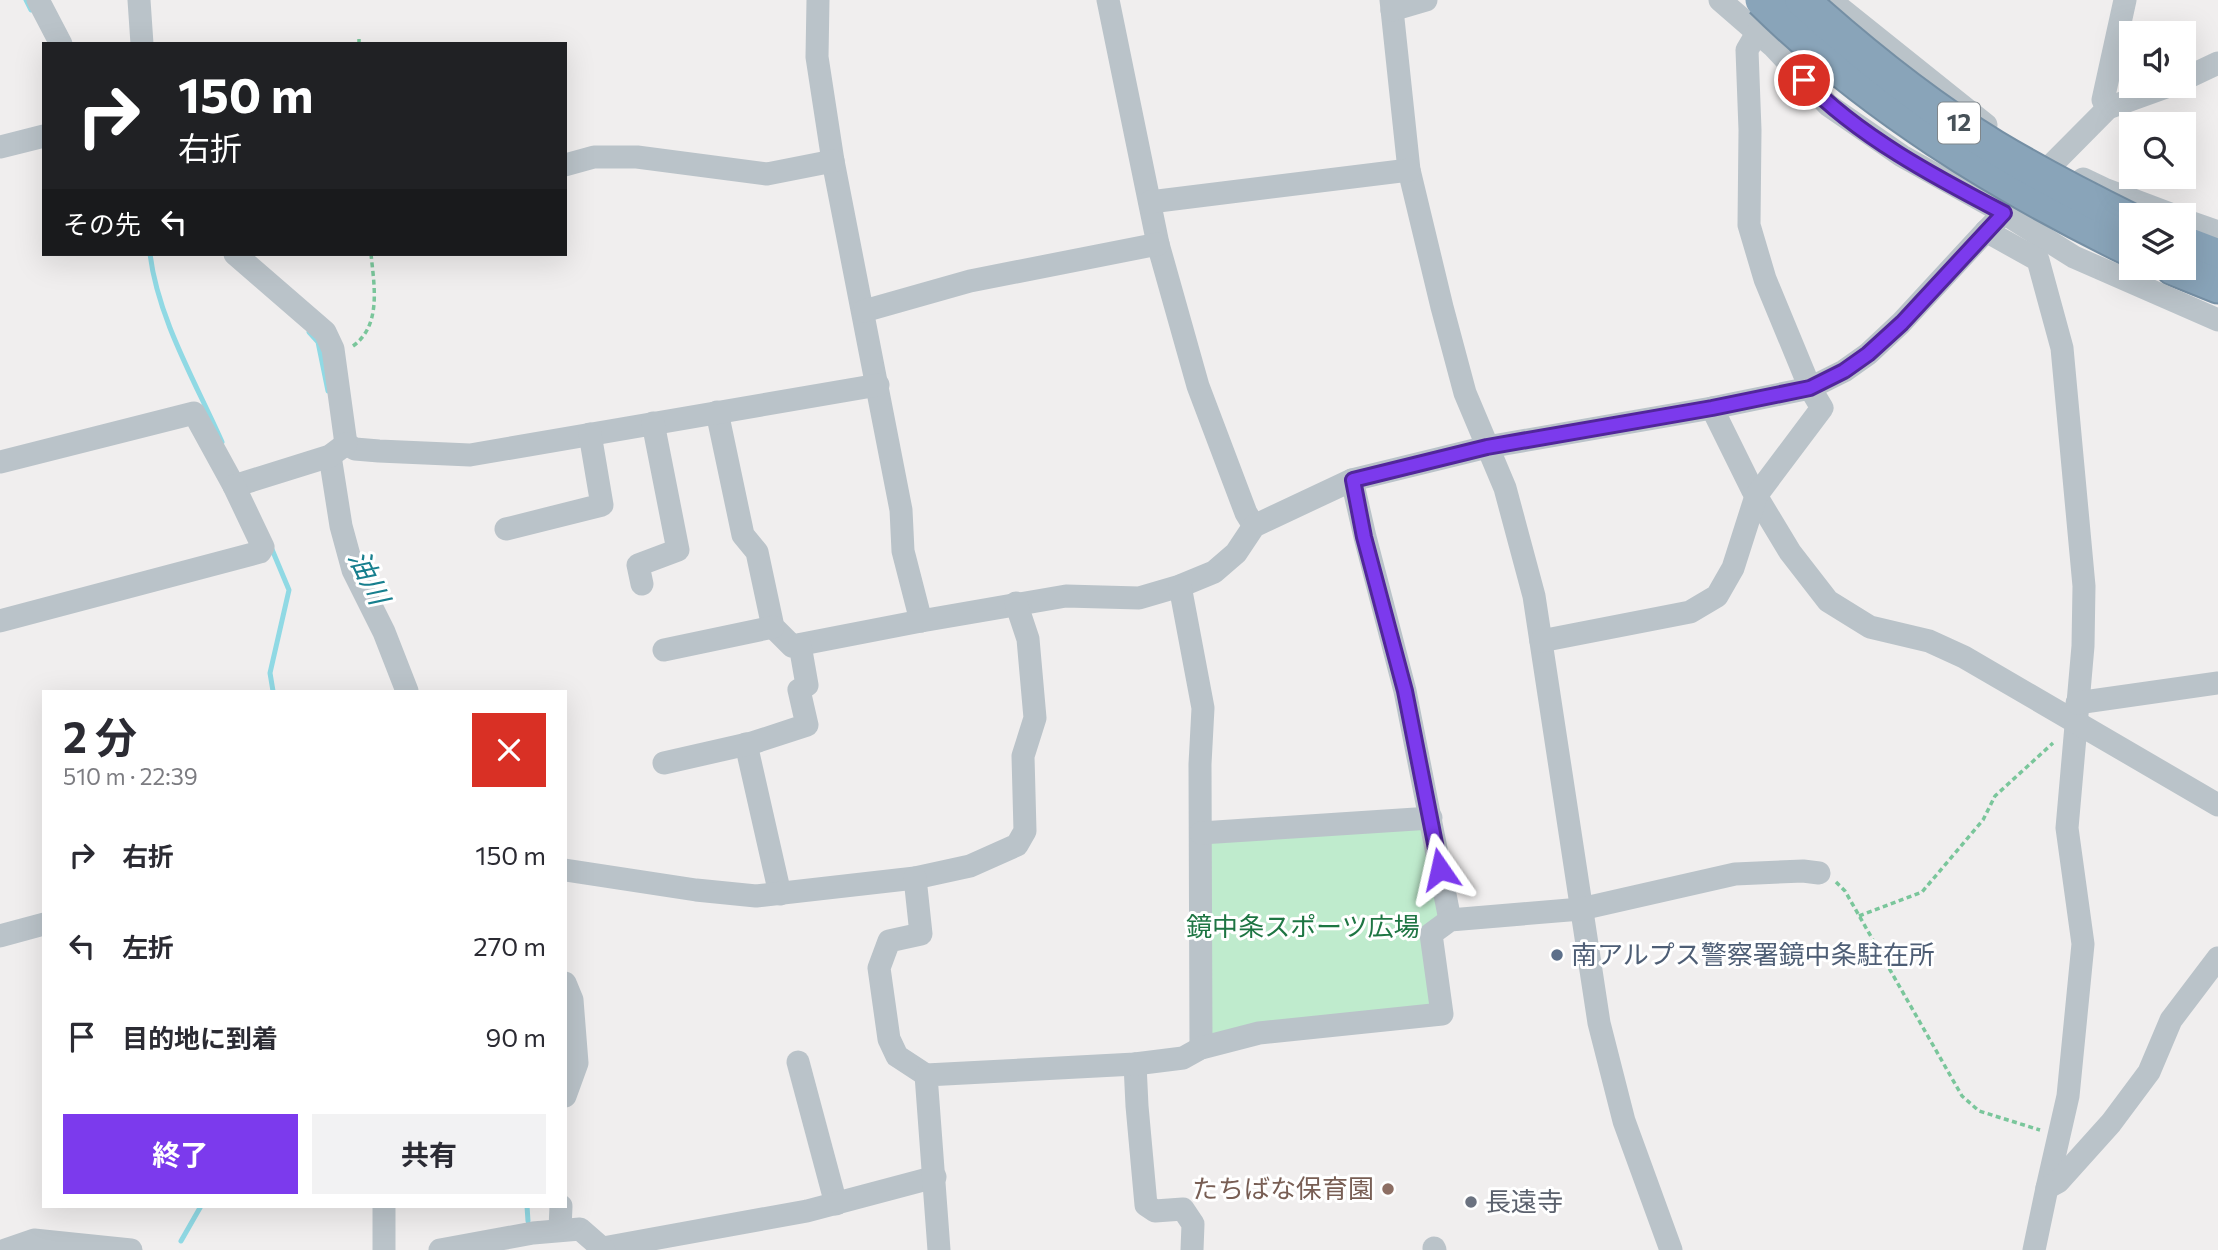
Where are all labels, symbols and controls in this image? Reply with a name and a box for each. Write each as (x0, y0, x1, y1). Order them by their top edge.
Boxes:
map controls (2119, 21, 2196, 280)
button: sound (2119, 21, 2196, 98)
pin (1774, 50, 1834, 110)
icon: arrive (1785, 61, 1823, 99)
text: 150 m (178, 63, 313, 123)
icon: right (63, 70, 154, 161)
road number: 12 (1938, 103, 1980, 144)
button: search (2119, 112, 2196, 189)
text: 右折 (178, 127, 242, 167)
icon: left (155, 203, 193, 241)
button: layers (2119, 203, 2196, 280)
text: その先 (63, 208, 141, 239)
water label: 油川 (342, 544, 399, 612)
text: 2 分 (63, 710, 137, 762)
button: close (472, 713, 546, 787)
text: 510 m · 22:39 (63, 762, 198, 790)
position arrow (1403, 832, 1477, 906)
icon: right (63, 836, 101, 874)
text: 150 m (475, 839, 546, 870)
text: 右折 (122, 840, 174, 871)
park label: 鏡中条スポーツ広場 (1186, 910, 1420, 941)
icon: left (63, 927, 101, 965)
text: 270 m (473, 930, 546, 961)
text: 左折 (122, 931, 174, 962)
place label: 南アルプス警察署鏡中条駐在所 (1571, 938, 1935, 969)
marker: 南アルプス警察署鏡中条駐在所 (1549, 947, 1565, 963)
icon: arrive (63, 1018, 101, 1056)
text: 90 m (486, 1021, 546, 1052)
text: 目的地に到着 (122, 1022, 278, 1053)
button: 終了 (63, 1114, 298, 1194)
button: 共有 (312, 1114, 546, 1194)
place label: たちばな保育園 (1192, 1172, 1374, 1203)
marker: たちばな保育園 (1380, 1181, 1396, 1197)
place label: 長遠寺 (1485, 1185, 1563, 1216)
marker: 長遠寺 (1463, 1194, 1479, 1210)

